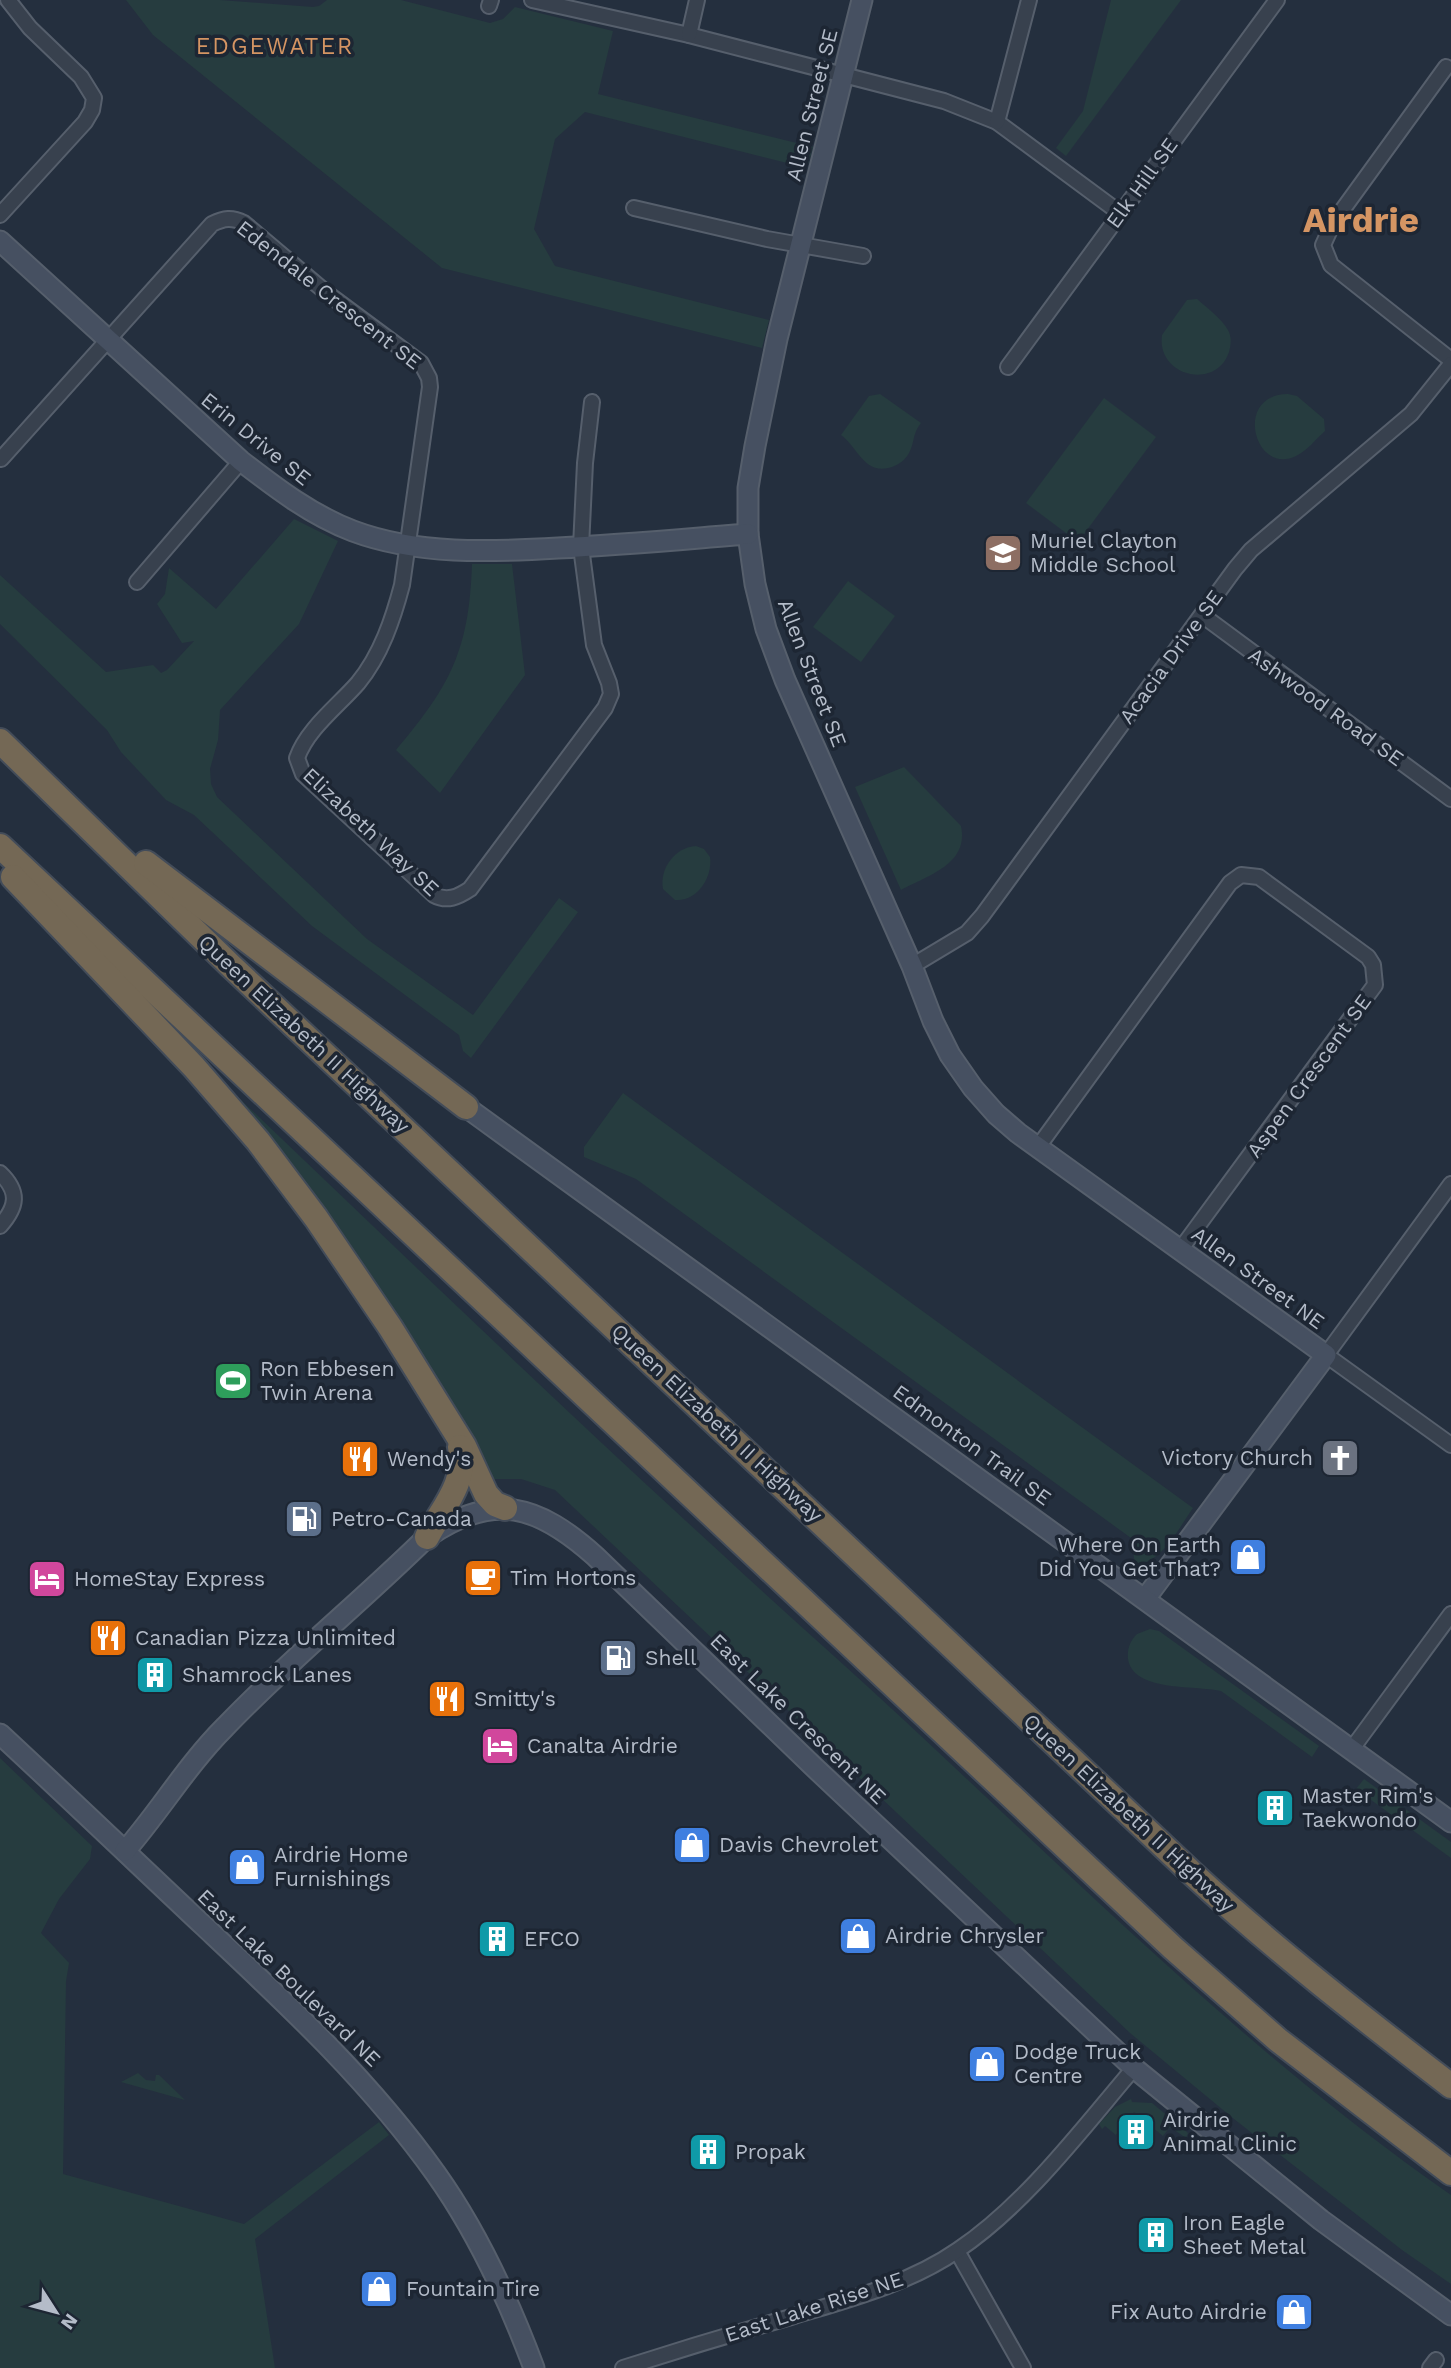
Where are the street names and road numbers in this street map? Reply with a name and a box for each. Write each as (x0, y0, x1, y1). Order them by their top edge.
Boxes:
street label: Allen Street SE (780, 26, 843, 184)
street label: Elk Hill SE (1100, 133, 1183, 233)
street label: Edendale Crescent SE (232, 215, 427, 374)
street label: Erin Drive SE (196, 387, 316, 490)
street label: Acacia Drive SE (1114, 585, 1228, 729)
street label: Allen Street SE (773, 595, 852, 750)
street label: Ashwood Road SE (1244, 642, 1409, 771)
street label: Elizabeth Way SE (298, 762, 445, 901)
street label: Queen Elizabeth II Highway (194, 929, 415, 1138)
street label: Aspen Crescent SE (1241, 989, 1376, 1162)
street label: Allen Street NE (1187, 1221, 1330, 1334)
street label: Queen Elizabeth II Highway (607, 1318, 828, 1527)
street label: Edmonton Trail SE (888, 1379, 1056, 1510)
street label: East Lake Crescent NE (705, 1628, 892, 1809)
street label: Queen Elizabeth II Highway (1019, 1708, 1240, 1917)
street label: East Lake Boulevard NE (193, 1884, 386, 2072)
street label: East Lake Rise NE (721, 2266, 906, 2347)

